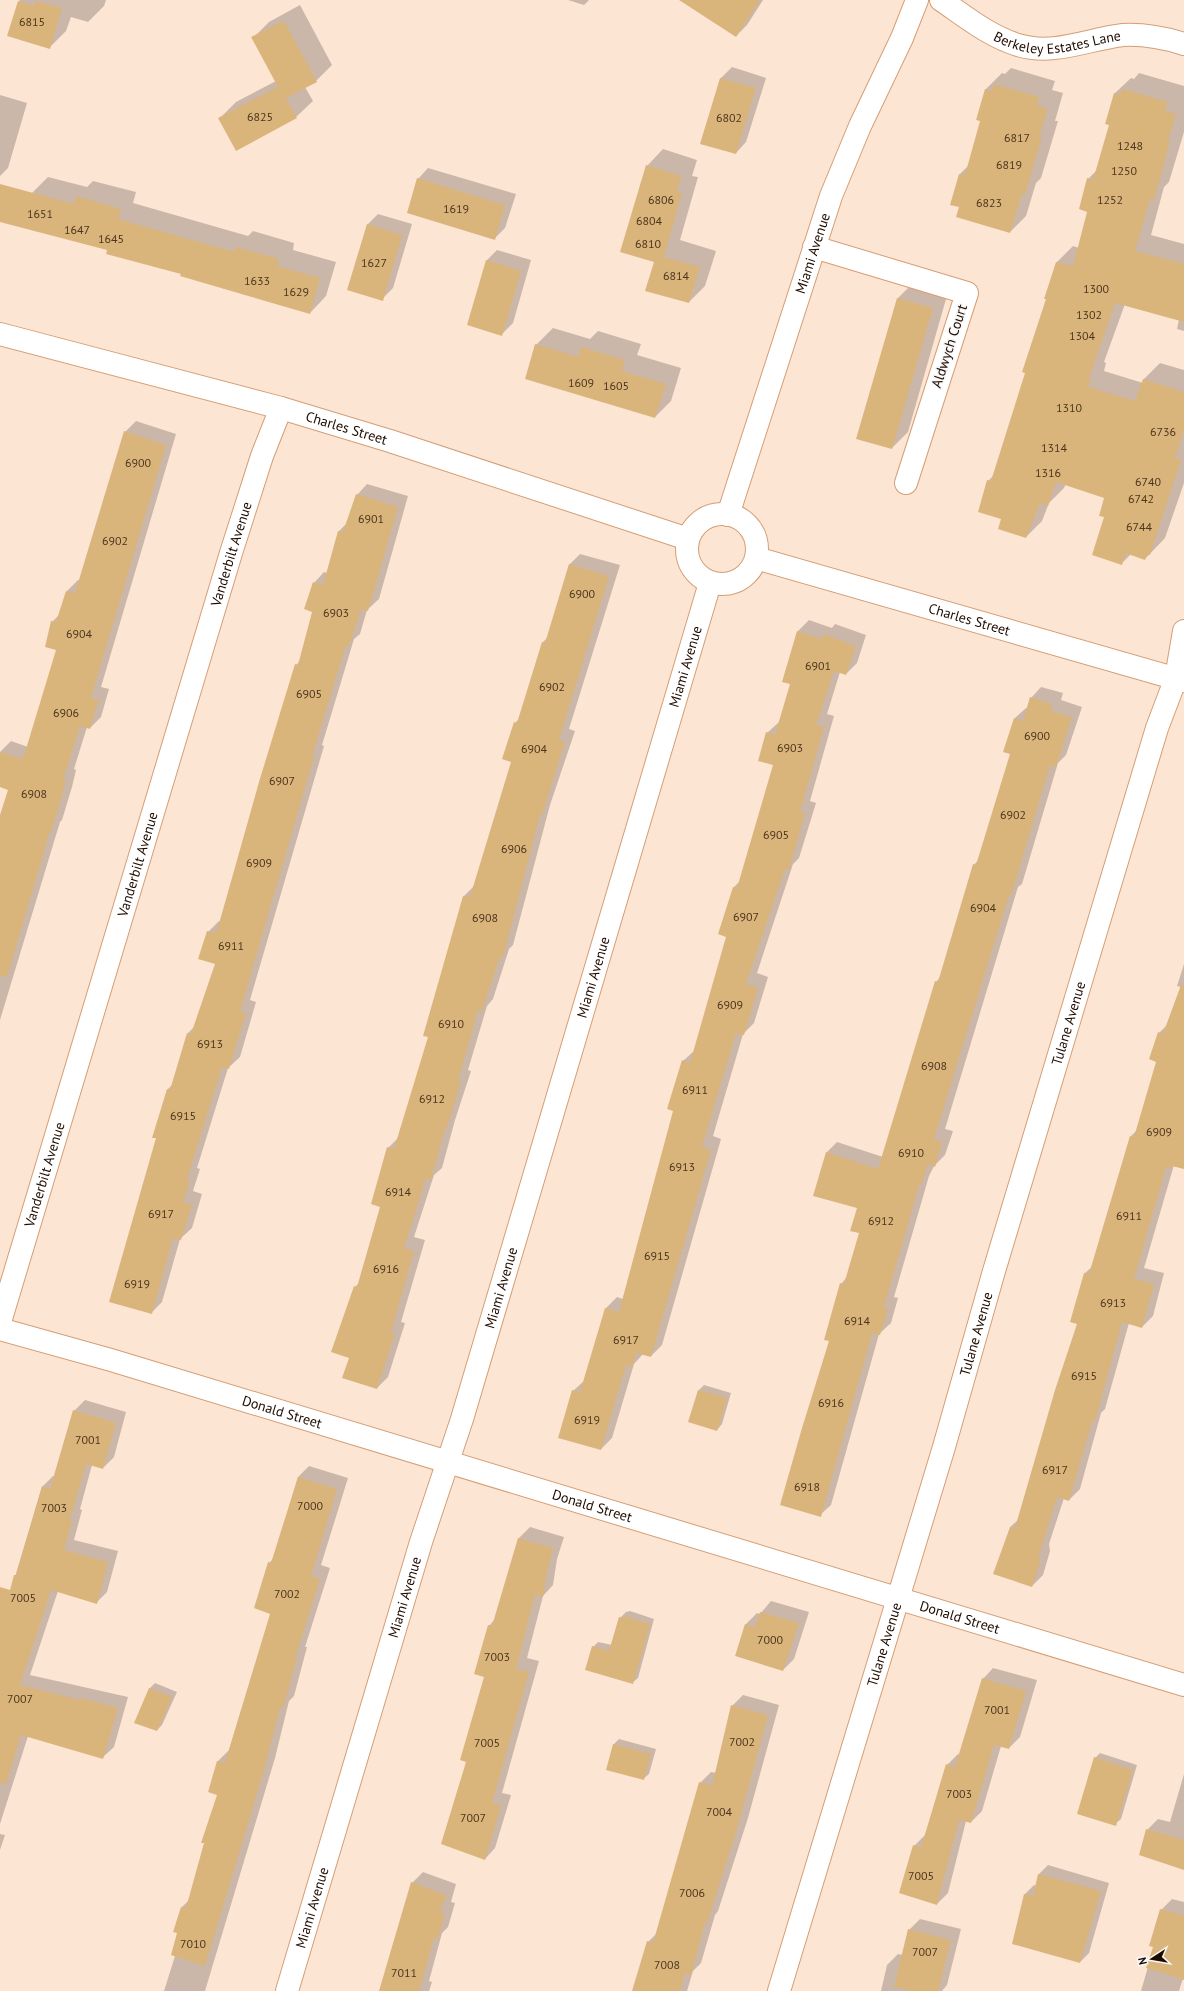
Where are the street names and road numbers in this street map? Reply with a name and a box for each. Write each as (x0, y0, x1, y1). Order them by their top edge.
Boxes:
street label: Berkeley Estates Lane (991, 26, 1122, 58)
street label: Miami Avenue (791, 211, 834, 296)
street label: Aldwych Court (927, 302, 971, 390)
street label: Charles Street (304, 407, 390, 449)
street label: Vanderbilt Avenue (206, 499, 256, 609)
street label: Charles Street (926, 599, 1012, 640)
street label: Miami Avenue (665, 624, 706, 709)
street label: Vanderbilt Avenue (113, 810, 162, 920)
street label: Miami Avenue (572, 934, 614, 1020)
street label: Tulane Avenue (1047, 979, 1089, 1068)
street label: Vanderbilt Avenue (20, 1120, 69, 1230)
street label: Miami Avenue (480, 1245, 521, 1331)
street label: Tulane Avenue (956, 1290, 997, 1378)
street label: Donald Street (240, 1391, 324, 1432)
street label: Donald Street (550, 1485, 634, 1526)
street label: Miami Avenue (384, 1554, 425, 1640)
street label: Donald Street (918, 1596, 1002, 1638)
street label: Tulane Avenue (863, 1600, 905, 1689)
street label: Miami Avenue (291, 1865, 333, 1950)

